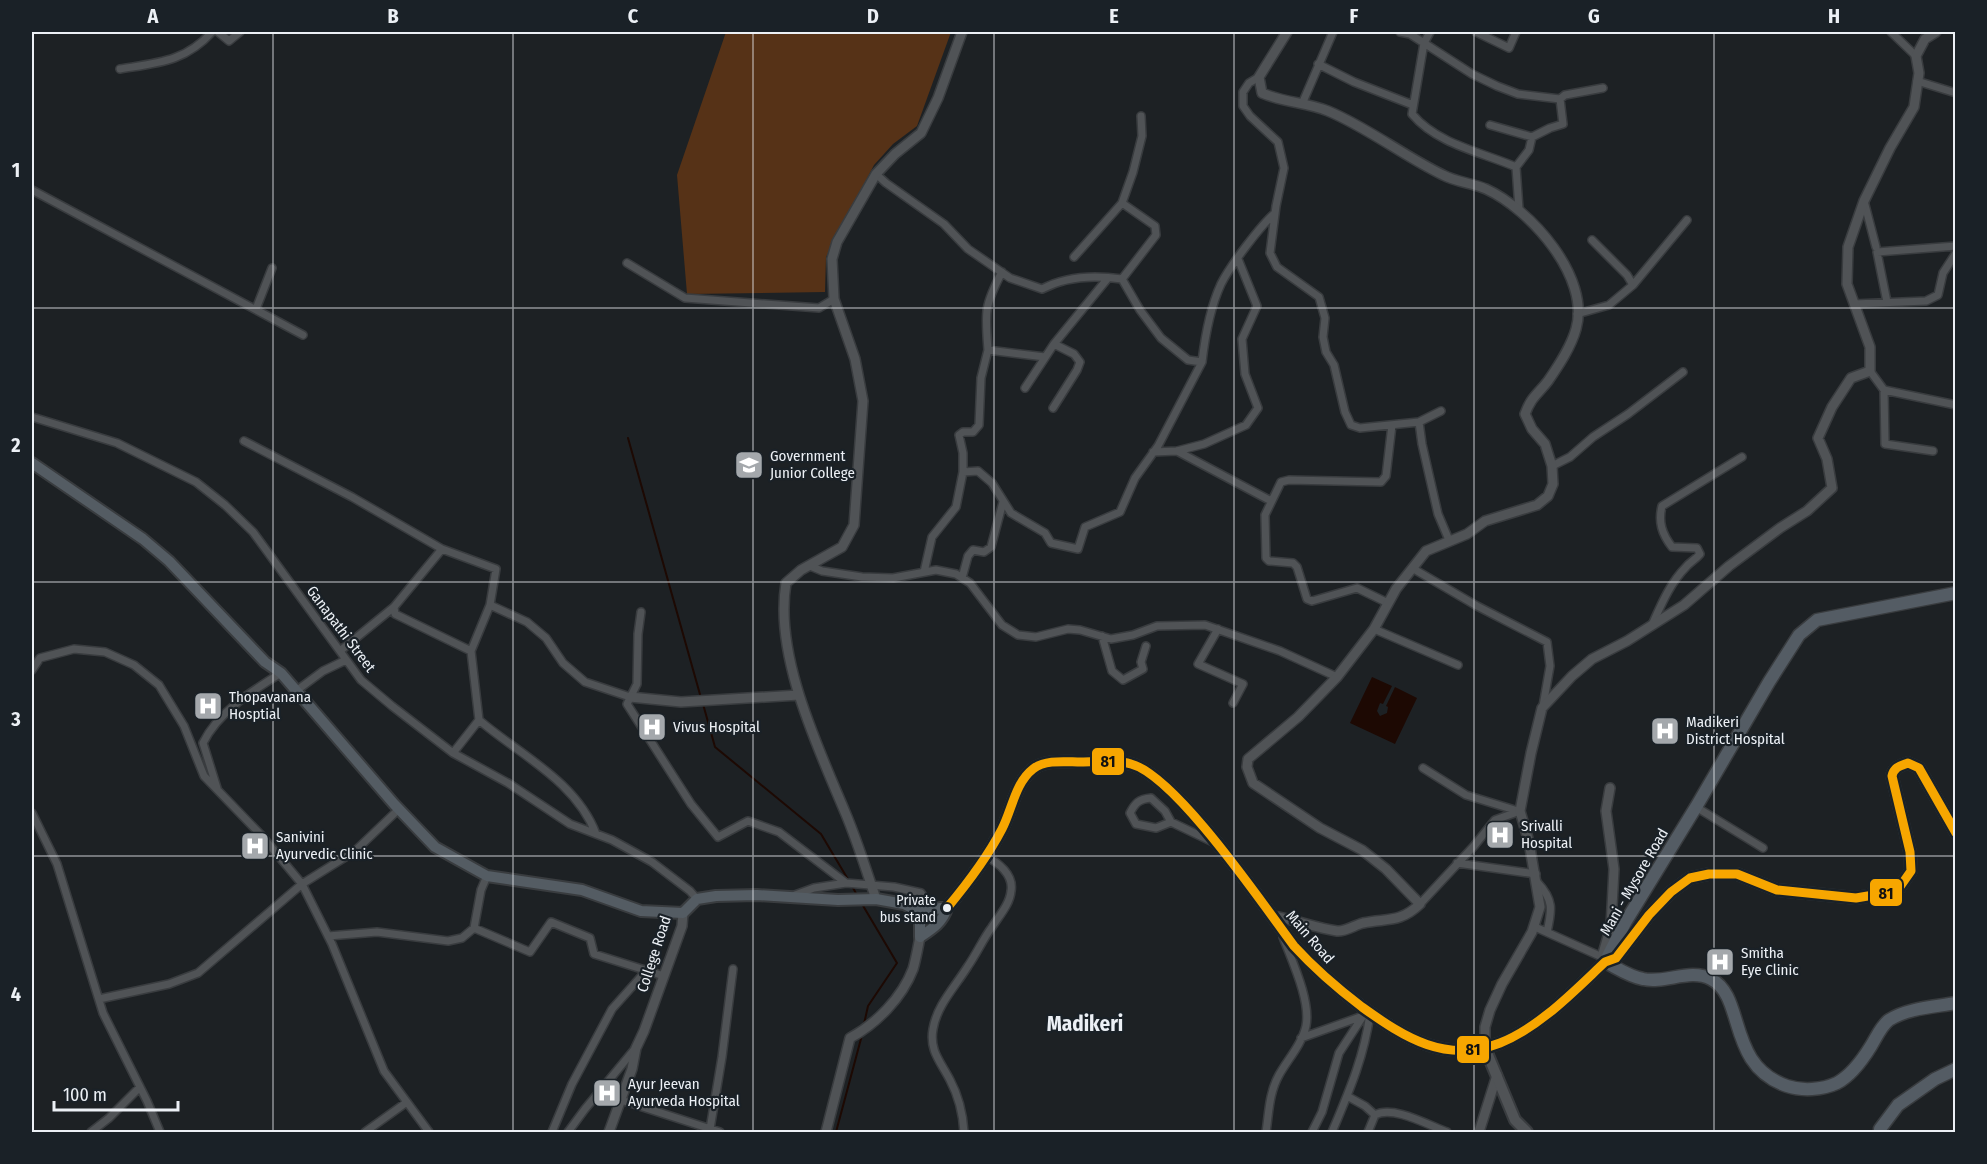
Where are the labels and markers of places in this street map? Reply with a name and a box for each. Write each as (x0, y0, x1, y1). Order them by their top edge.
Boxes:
place label: Government Junior College (770, 447, 855, 482)
school or university icon: Government Junior College (733, 449, 765, 481)
place label: Thopavanana Hosptial (229, 688, 311, 723)
hospital icon: Thopavanana Hosptial (192, 690, 224, 722)
hospital icon: Vivus Hospital (636, 711, 668, 743)
place label: Madikeri District Hospital (1686, 713, 1785, 748)
hospital icon: Madikeri District Hospital (1649, 715, 1681, 747)
place label: Vivus Hospital (673, 718, 760, 736)
place label: Srivalli Hospital (1521, 817, 1572, 852)
hospital icon: Srivalli Hospital (1484, 819, 1516, 851)
place label: Sanivini Ayurvedic Clinic (276, 828, 373, 863)
hospital icon: Sanivini Ayurvedic Clinic (239, 830, 271, 862)
place label: Private bus stand (880, 892, 936, 926)
marker: Private bus stand (941, 902, 953, 914)
place label: Smitha Eye Clinic (1741, 944, 1799, 979)
hospital icon: Smitha Eye Clinic (1704, 946, 1736, 978)
place label: Ayur Jeevan Ayurveda Hospital (628, 1075, 740, 1110)
hospital icon: Ayur Jeevan Ayurveda Hospital (591, 1077, 623, 1109)

